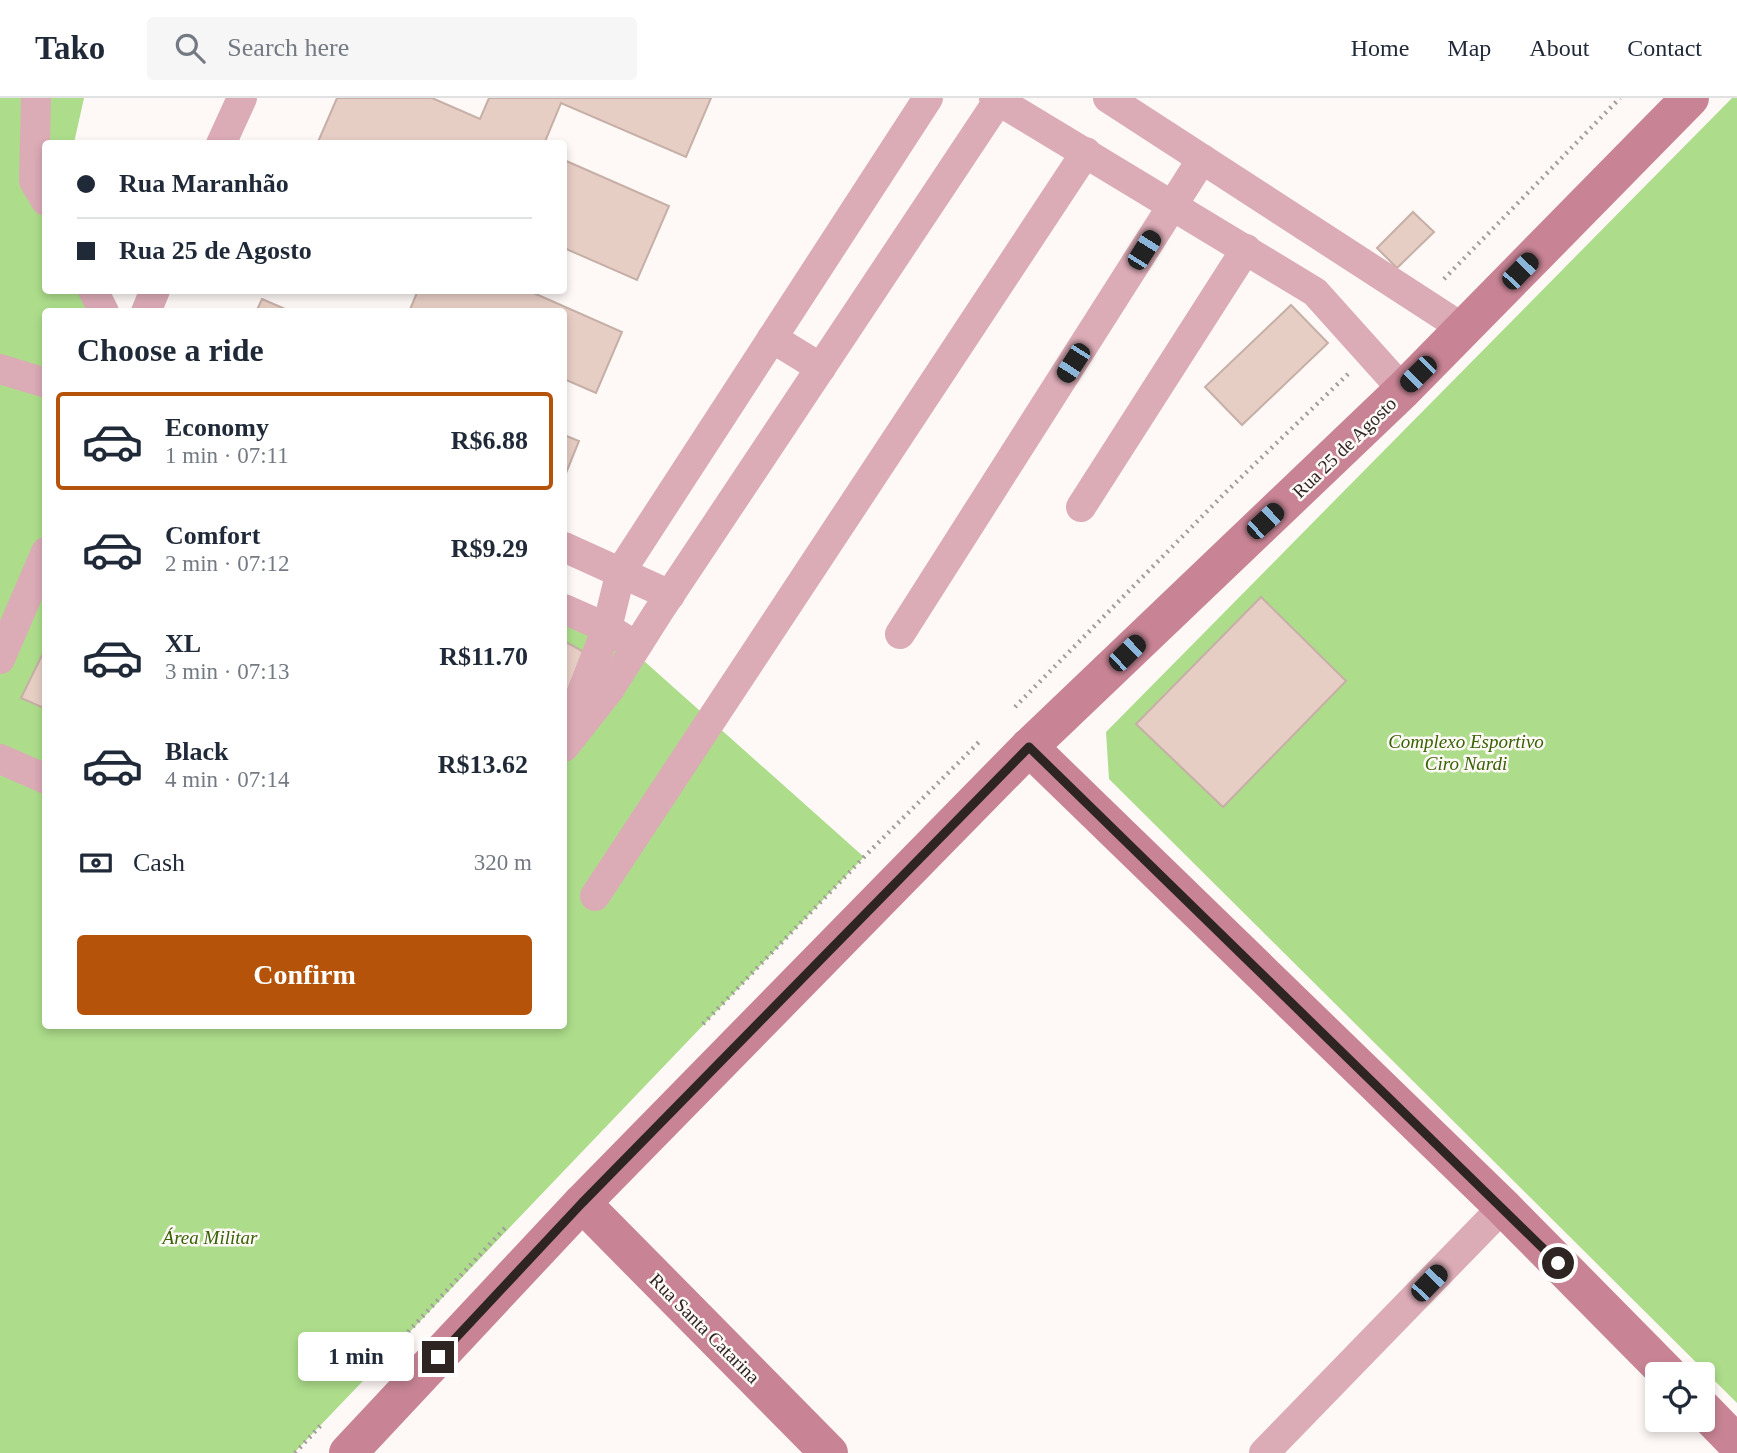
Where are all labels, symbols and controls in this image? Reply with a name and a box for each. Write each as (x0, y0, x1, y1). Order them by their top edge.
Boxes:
search box (147, 17, 637, 80)
icon: search (171, 29, 209, 67)
text: Tako (35, 30, 105, 66)
text: Search here (227, 33, 349, 62)
text: Home (1351, 35, 1409, 61)
text: Map (1447, 35, 1491, 61)
text: About (1529, 35, 1589, 61)
text: Contact (1627, 35, 1702, 61)
text: Rua Maranhão (119, 169, 289, 198)
car (1124, 227, 1165, 273)
text: Rua 25 de Agosto (119, 236, 312, 265)
car (1498, 249, 1543, 293)
text: Choose a ride (77, 332, 264, 368)
car (1053, 340, 1094, 386)
car (1396, 352, 1441, 396)
street label: Rua 25 de Agosto (1288, 393, 1400, 502)
icon: car (81, 410, 144, 473)
text: Economy (165, 413, 269, 442)
text: R$6.88 (451, 426, 528, 455)
text: 1 min · 07:11 (165, 443, 289, 468)
car (1243, 499, 1288, 543)
icon: car (81, 518, 144, 581)
text: Comfort (165, 521, 260, 550)
text: R$9.29 (451, 534, 528, 563)
text: 2 min · 07:12 (165, 551, 290, 576)
icon: car (81, 626, 144, 689)
text: XL (165, 629, 201, 658)
car (1105, 631, 1150, 675)
text: R$11.70 (439, 642, 528, 671)
text: 3 min · 07:13 (165, 659, 290, 684)
park label: Complexo Esportivo Ciro Nardi (1388, 731, 1544, 774)
icon: car (81, 734, 144, 797)
text: Black (165, 737, 229, 766)
text: R$13.62 (438, 750, 528, 779)
text: 4 min · 07:14 (165, 767, 290, 792)
icon: cash (77, 844, 115, 882)
text: Cash (133, 848, 185, 877)
text: 320 m (474, 850, 532, 875)
button: Confirm (77, 935, 532, 1015)
park label: Área Militar (161, 1227, 258, 1248)
route start (1542, 1247, 1574, 1279)
car (1407, 1261, 1452, 1305)
street label: Rua Santa Catarina (645, 1269, 764, 1388)
callout: 1 min (298, 1332, 414, 1382)
route end (422, 1341, 454, 1373)
text: 1 min (328, 1344, 384, 1369)
map controls (1645, 1362, 1715, 1432)
button: locate (1645, 1362, 1715, 1432)

